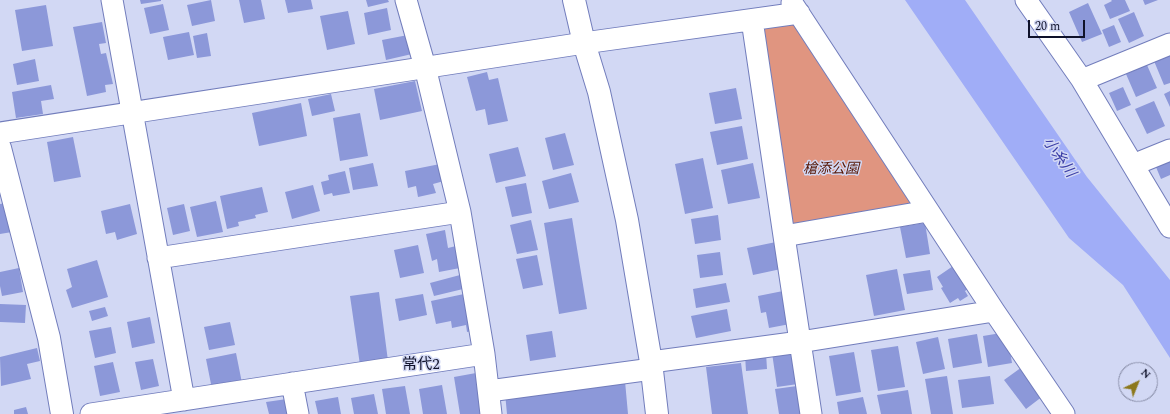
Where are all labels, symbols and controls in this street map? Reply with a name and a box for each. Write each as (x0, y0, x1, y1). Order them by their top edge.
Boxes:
scale bar (1030, 12, 1087, 38)
text: 20 m (1035, 17, 1060, 36)
water label: 小糸川 (1038, 134, 1078, 182)
park label: 槍添公園 (803, 162, 859, 178)
district label: 常代2 (402, 357, 440, 375)
north arrow (1118, 362, 1158, 402)
text: N (1137, 364, 1155, 383)

